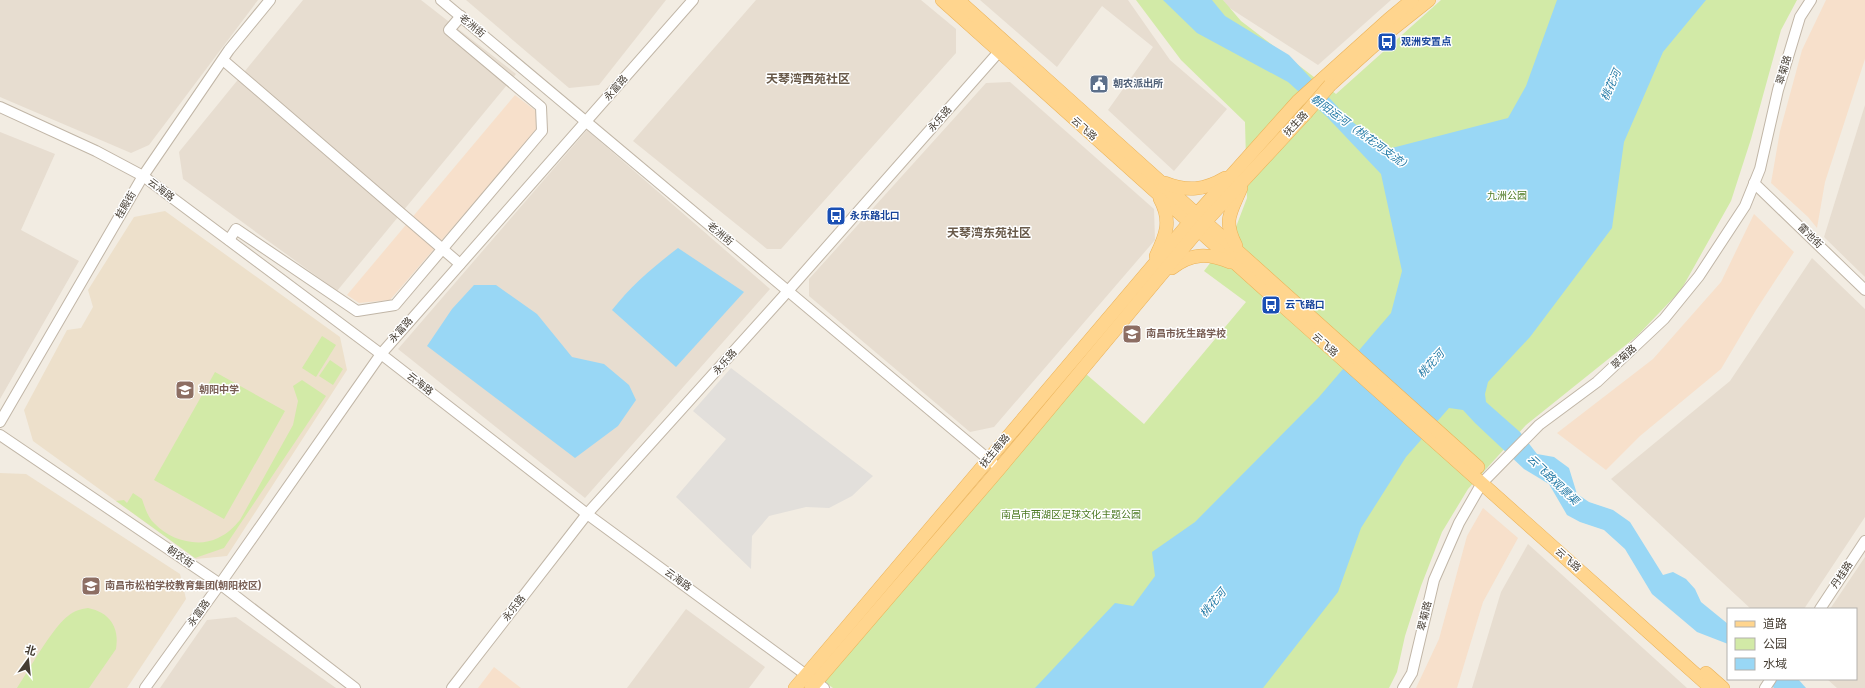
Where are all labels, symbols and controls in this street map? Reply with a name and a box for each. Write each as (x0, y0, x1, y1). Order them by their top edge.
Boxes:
street label: 老洲街 (457, 12, 487, 40)
bus stop icon: 观洲安置点 (1376, 31, 1398, 53)
place label: 观洲安置点 (1401, 36, 1452, 48)
street label: 翠菊路 (1774, 54, 1794, 86)
water label: 桃花河 (1598, 65, 1624, 103)
district label: 天琴湾西苑社区 (766, 72, 850, 86)
street label: 永富路 (602, 73, 630, 103)
public building icon: 朝农派出所 (1088, 73, 1110, 95)
place label: 朝农派出所 (1113, 78, 1163, 90)
water label: 朝阳运河（桃花河支流） (1308, 92, 1414, 174)
street label: 永乐路 (926, 104, 954, 134)
street label: 抚生路 (1281, 109, 1311, 139)
street label: 云飞路 (1069, 115, 1099, 143)
street label: 云海路 (145, 176, 177, 204)
street label: 桂殿街 (113, 189, 139, 221)
park label: 九洲公园 (1487, 190, 1527, 202)
bus stop icon: 永乐路北口 (825, 205, 847, 227)
place label: 永乐路北口 (850, 210, 900, 222)
street label: 老洲街 (705, 220, 735, 248)
street label: 雷池街 (1795, 221, 1825, 251)
district label: 天琴湾东苑社区 (947, 226, 1031, 240)
bus stop icon: 云飞路口 (1260, 294, 1282, 316)
place label: 云飞路口 (1285, 299, 1325, 311)
street label: 永富路 (387, 315, 415, 345)
school or university icon: 南昌市抚生路学校 (1121, 323, 1143, 345)
place label: 南昌市抚生路学校 (1146, 327, 1226, 340)
street label: 云飞路 (1310, 331, 1340, 359)
street label: 翠菊路 (1609, 342, 1639, 372)
water label: 桃花河 (1415, 346, 1448, 381)
street label: 永乐路 (711, 347, 739, 377)
street label: 云海路 (404, 370, 436, 398)
school or university icon: 朝阳中学 (174, 379, 196, 401)
place label: 朝阳中学 (199, 384, 239, 396)
street label: 抚生南路 (978, 432, 1012, 470)
water label: 云飞路观景渠 (1525, 452, 1583, 509)
park label: 南昌市西湖区足球文化主题公园 (1001, 509, 1141, 521)
street label: 朝农街 (164, 544, 196, 570)
street label: 云飞路 (1553, 546, 1583, 574)
street label: 丹桂路 (1829, 559, 1855, 591)
street label: 云海路 (662, 566, 694, 594)
school or university icon: 南昌市松柏学校教育集团(朝阳校区) (80, 575, 102, 597)
place label: 南昌市松柏学校教育集团(朝阳校区) (105, 579, 261, 592)
water label: 桃花河 (1197, 585, 1230, 620)
street label: 永乐路 (500, 592, 528, 624)
street label: 永富路 (185, 597, 213, 629)
street label: 翠菊路 (1416, 600, 1434, 632)
legend (1727, 608, 1857, 680)
text: 道路 (1763, 617, 1787, 631)
text: 公园 (1763, 637, 1787, 651)
north arrow (8, 640, 48, 680)
text: 北 (23, 643, 37, 659)
text: 水域 (1763, 657, 1787, 671)

